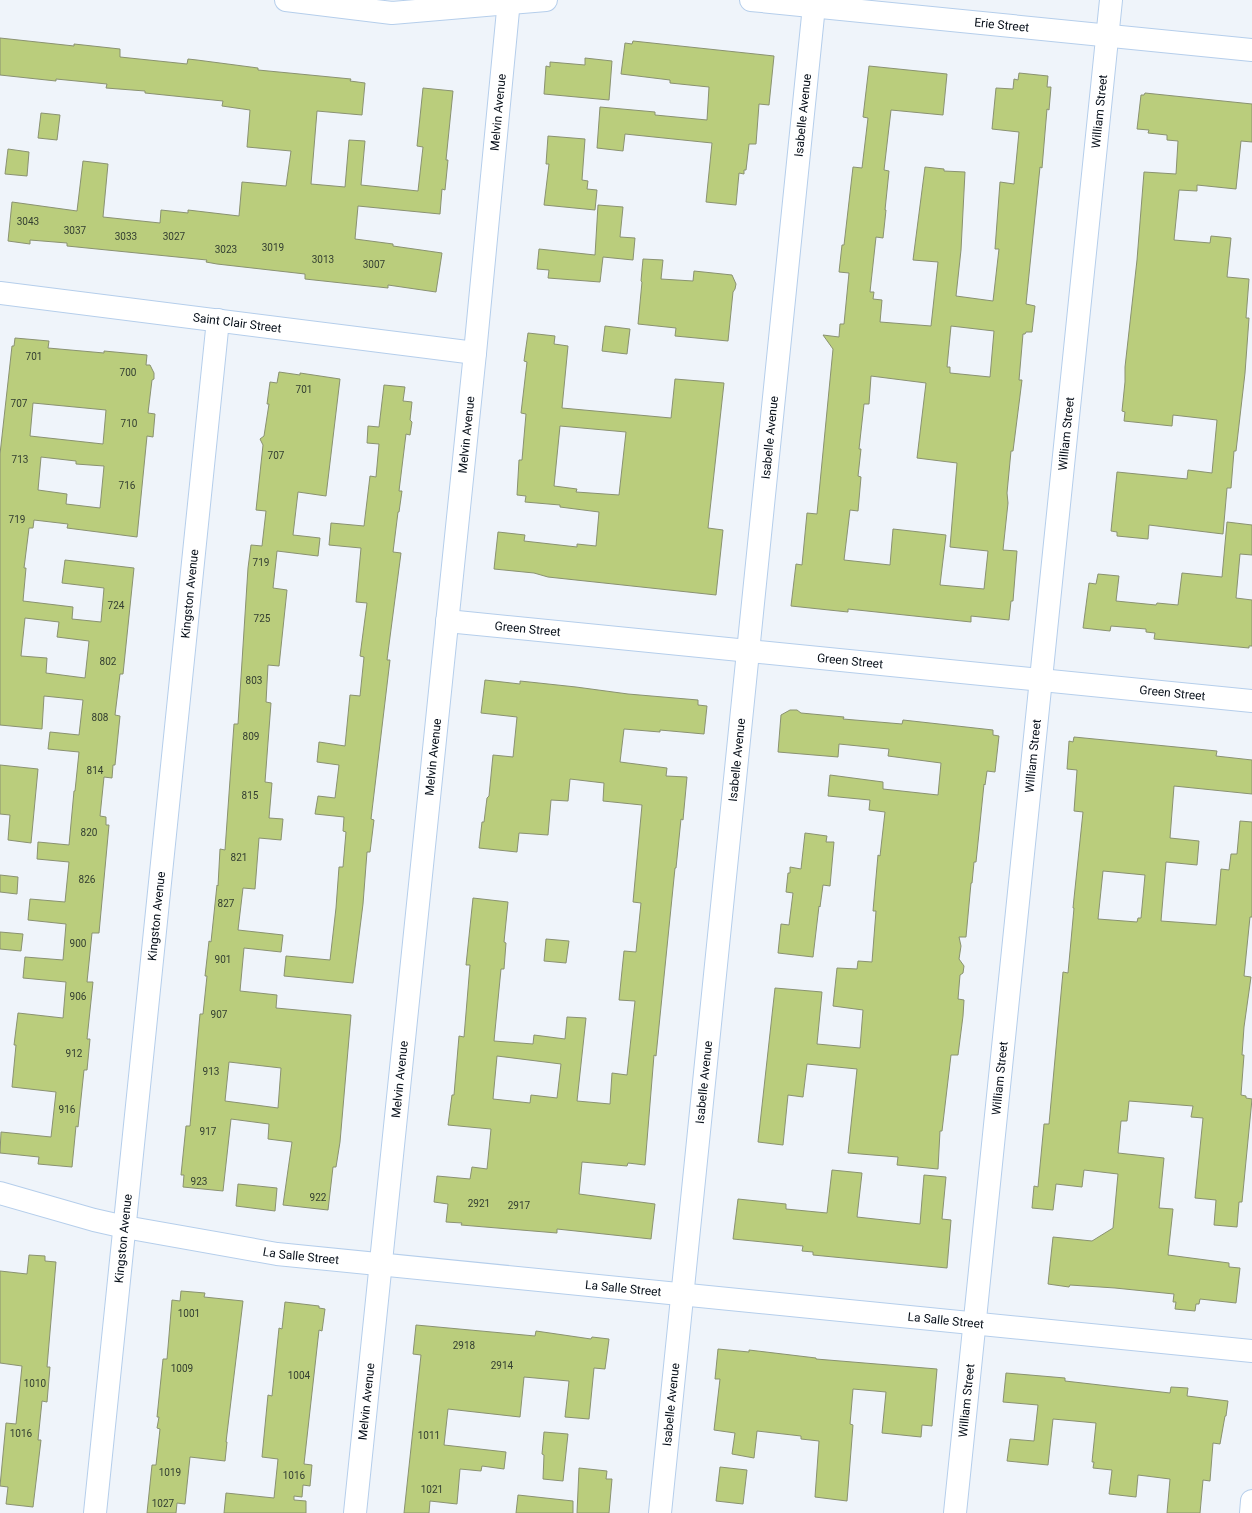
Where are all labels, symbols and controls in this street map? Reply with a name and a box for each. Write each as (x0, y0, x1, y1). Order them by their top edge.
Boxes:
street label: Erie Street (974, 15, 1030, 35)
street label: Melvin Avenue (488, 73, 509, 152)
street label: Isabelle Avenue (792, 73, 814, 158)
street label: William Street (1089, 74, 1110, 149)
house number: 3043 (17, 216, 39, 227)
house number: 3037 (64, 225, 87, 236)
house number: 3033 (115, 231, 137, 242)
house number: 3027 (163, 231, 186, 242)
house number: 3019 (262, 242, 284, 253)
house number: 3023 (215, 244, 237, 255)
house number: 3013 (312, 254, 334, 265)
house number: 3007 (363, 259, 386, 270)
street label: Saint Clair Street (192, 310, 282, 335)
house number: 701 (26, 351, 42, 362)
house number: 700 (120, 367, 137, 378)
house number: 701 (296, 384, 312, 395)
street label: Isabelle Avenue (759, 395, 781, 480)
street label: Melvin Avenue (456, 396, 477, 474)
street label: William Street (1056, 396, 1077, 471)
house number: 707 (11, 398, 28, 409)
house number: 710 (121, 418, 138, 429)
house number: 707 (268, 450, 285, 461)
house number: 713 (12, 454, 28, 465)
house number: 716 (119, 480, 136, 491)
house number: 719 (9, 514, 25, 525)
street label: Kingston Avenue (178, 549, 201, 639)
house number: 719 (253, 557, 269, 568)
house number: 724 (108, 600, 125, 611)
house number: 725 (254, 613, 271, 624)
street label: Green Street (494, 619, 561, 639)
street label: Green Street (816, 651, 884, 671)
house number: 802 (100, 656, 117, 667)
house number: 803 (246, 675, 262, 686)
street label: Green Street (1139, 683, 1206, 703)
house number: 808 (92, 712, 109, 723)
street label: Melvin Avenue (422, 718, 444, 796)
street label: Isabelle Avenue (726, 718, 748, 802)
street label: William Street (1022, 718, 1044, 794)
house number: 809 (243, 731, 259, 742)
house number: 814 (87, 765, 104, 776)
house number: 815 (242, 790, 259, 801)
house number: 820 (81, 827, 98, 838)
house number: 821 (231, 852, 247, 863)
street label: Kingston Avenue (145, 871, 168, 961)
house number: 826 (79, 874, 96, 885)
house number: 827 (218, 898, 235, 909)
house number: 900 (70, 938, 87, 949)
house number: 901 (215, 954, 231, 965)
house number: 906 (70, 991, 87, 1002)
house number: 907 (211, 1009, 228, 1020)
street label: Melvin Avenue (389, 1040, 411, 1119)
street label: Isabelle Avenue (693, 1040, 715, 1125)
street label: William Street (989, 1041, 1011, 1116)
house number: 912 (66, 1048, 83, 1059)
house number: 913 (203, 1066, 219, 1077)
house number: 916 (59, 1104, 76, 1115)
house number: 917 (200, 1126, 217, 1137)
house number: 923 (191, 1176, 207, 1187)
house number: 922 (310, 1192, 327, 1203)
street label: Kingston Avenue (112, 1193, 135, 1284)
house number: 2921 (468, 1198, 490, 1209)
house number: 2917 (508, 1200, 531, 1211)
street label: La Salle Street (262, 1245, 340, 1267)
street label: La Salle Street (585, 1278, 662, 1299)
house number: 1001 (178, 1308, 200, 1319)
street label: La Salle Street (907, 1310, 985, 1331)
house number: 2918 (453, 1340, 476, 1351)
house number: 2914 (491, 1360, 514, 1371)
street label: Melvin Avenue (356, 1362, 377, 1441)
street label: Isabelle Avenue (660, 1362, 682, 1447)
house number: 1009 (171, 1363, 193, 1374)
street label: William Street (956, 1363, 977, 1438)
house number: 1004 (288, 1370, 311, 1381)
house number: 1010 (24, 1378, 47, 1389)
house number: 1016 (10, 1428, 33, 1439)
house number: 1011 (418, 1430, 440, 1441)
house number: 1019 (159, 1467, 181, 1478)
house number: 1016 (283, 1470, 306, 1481)
house number: 1021 (421, 1484, 443, 1495)
house number: 1027 (152, 1498, 175, 1509)

